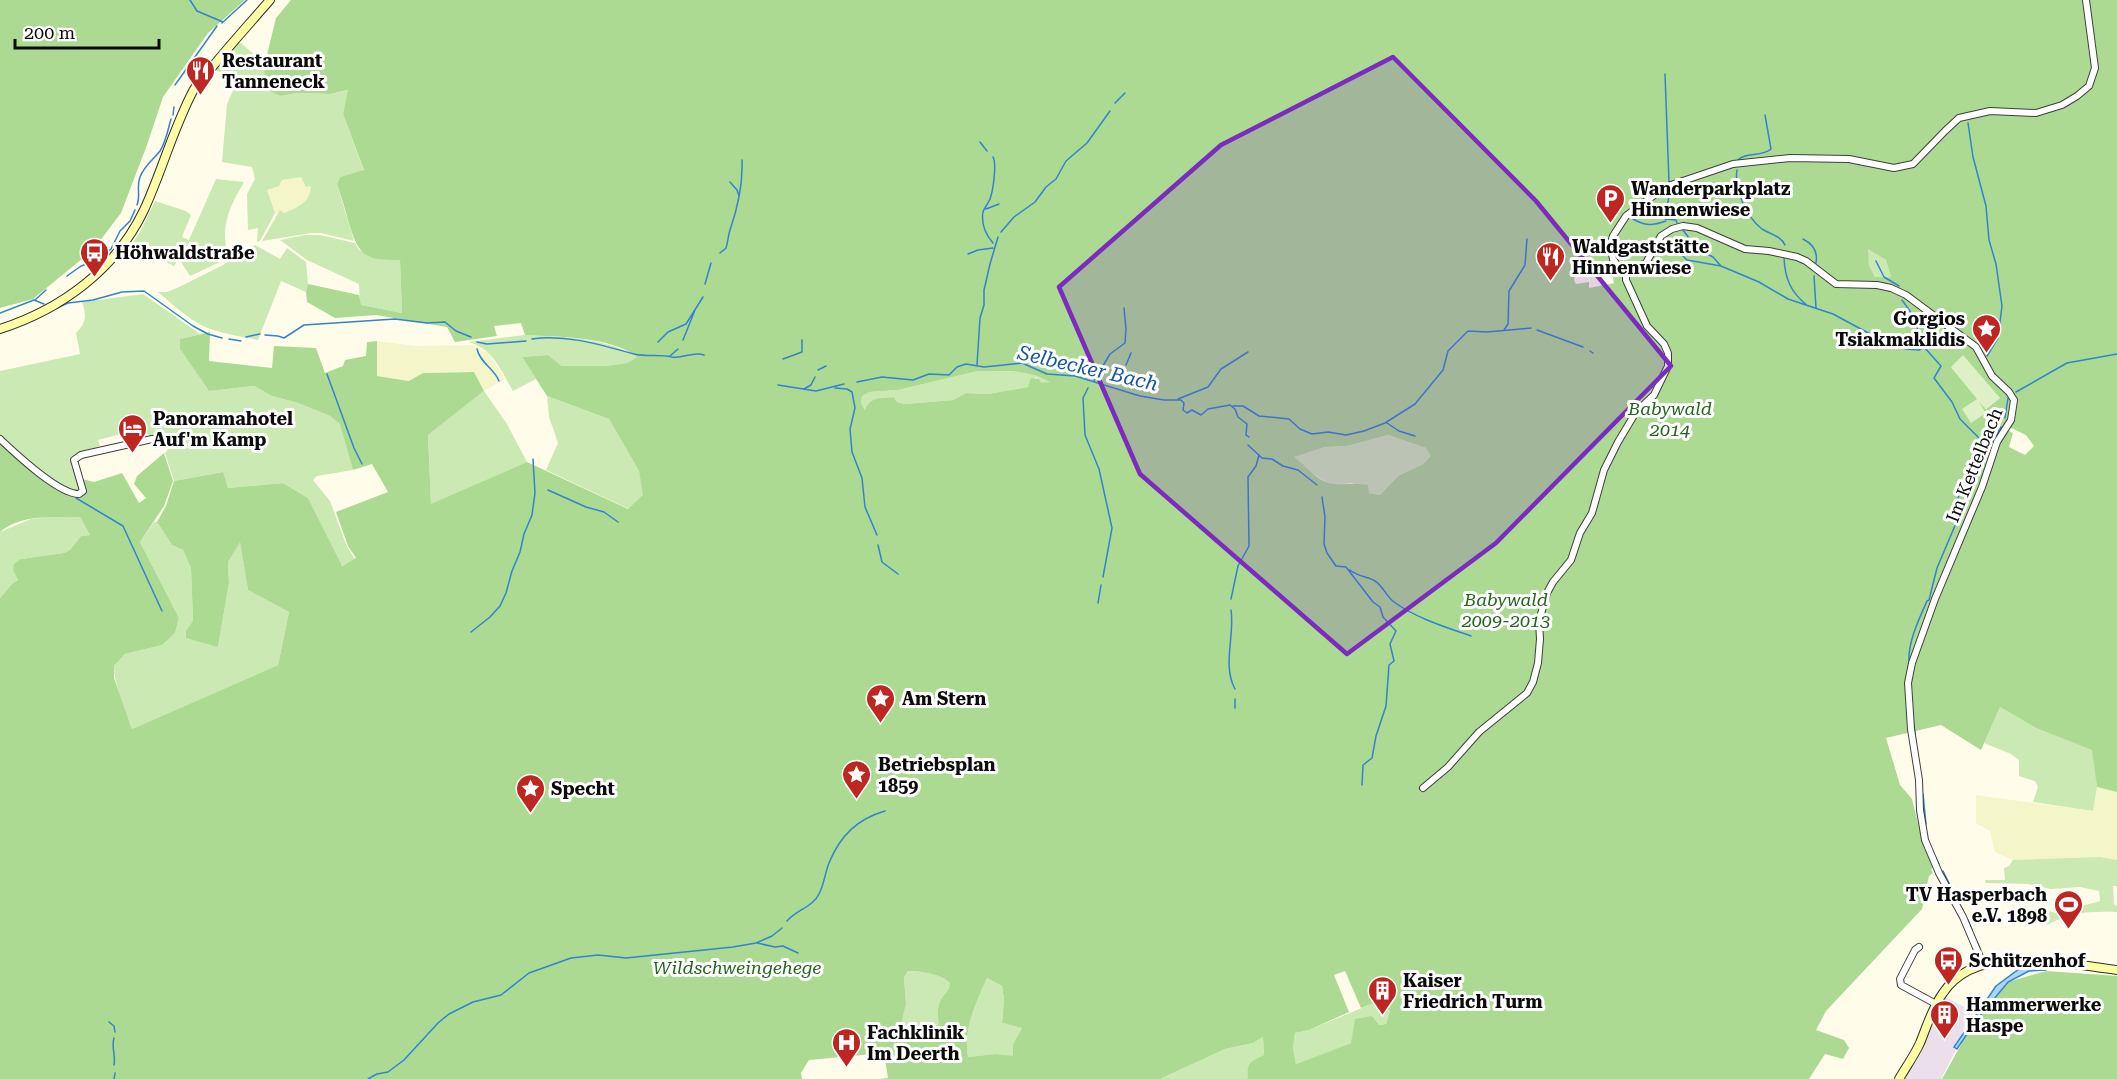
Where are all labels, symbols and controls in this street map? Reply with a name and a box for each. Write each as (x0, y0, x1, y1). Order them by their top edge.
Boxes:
scale bar (15, 12, 159, 50)
text: 200 m (24, 22, 75, 43)
place label: Restaurant Tanneneck (222, 50, 326, 92)
restaurant icon: Restaurant Tanneneck (185, 54, 217, 96)
place label: Wanderparkplatz Hinnenwiese (1631, 178, 1790, 220)
parking icon: Wanderparkplatz Hinnenwiese (1594, 182, 1626, 224)
bus stop icon: Höhwaldstraße (78, 236, 110, 278)
place label: Waldgaststätte Hinnenwiese (1572, 236, 1710, 278)
restaurant icon: Waldgaststätte Hinnenwiese (1535, 240, 1567, 282)
place label: Höhwaldstraße (115, 242, 255, 263)
place label: Gorgios Tsiakmaklidis (1835, 308, 1965, 350)
place icon: Gorgios Tsiakmaklidis (1970, 312, 2002, 354)
water label: Selbecker Bach (1015, 340, 1160, 396)
park label: Babywald 2014 (1627, 398, 1712, 440)
street label: Im Kettelbach (1941, 404, 2007, 525)
place label: Panoramahotel Auf'm Kamp (153, 408, 293, 450)
hotel icon: Panoramahotel Auf'm Kamp (116, 412, 148, 454)
park label: Babywald 2009-2013 (1461, 589, 1550, 631)
place icon: Am Stern (865, 682, 897, 724)
place label: Am Stern (902, 688, 986, 709)
place label: Betriebsplan 1859 (878, 754, 996, 796)
place icon: Betriebsplan 1859 (841, 758, 873, 800)
place icon: Specht (514, 772, 546, 814)
place label: Specht (551, 778, 615, 799)
place label: TV Hasperbach e.V. 1898 (1906, 884, 2047, 926)
sports icon: TV Hasperbach e.V. 1898 (2052, 888, 2084, 930)
bus stop icon: Schützenhof (1932, 944, 1964, 986)
place label: Schützenhof (1969, 950, 2087, 971)
park label: Wildschweingehege (653, 957, 821, 978)
place label: Kaiser Friedrich Turm (1403, 970, 1543, 1012)
building icon: Kaiser Friedrich Turm (1366, 974, 1398, 1016)
place label: Hammerwerke Haspe (1966, 994, 2102, 1036)
building icon: Hammerwerke Haspe (1929, 998, 1961, 1040)
place label: Fachklinik Im Deerth (867, 1022, 965, 1064)
hospital icon: Fachklinik Im Deerth (830, 1026, 862, 1068)

